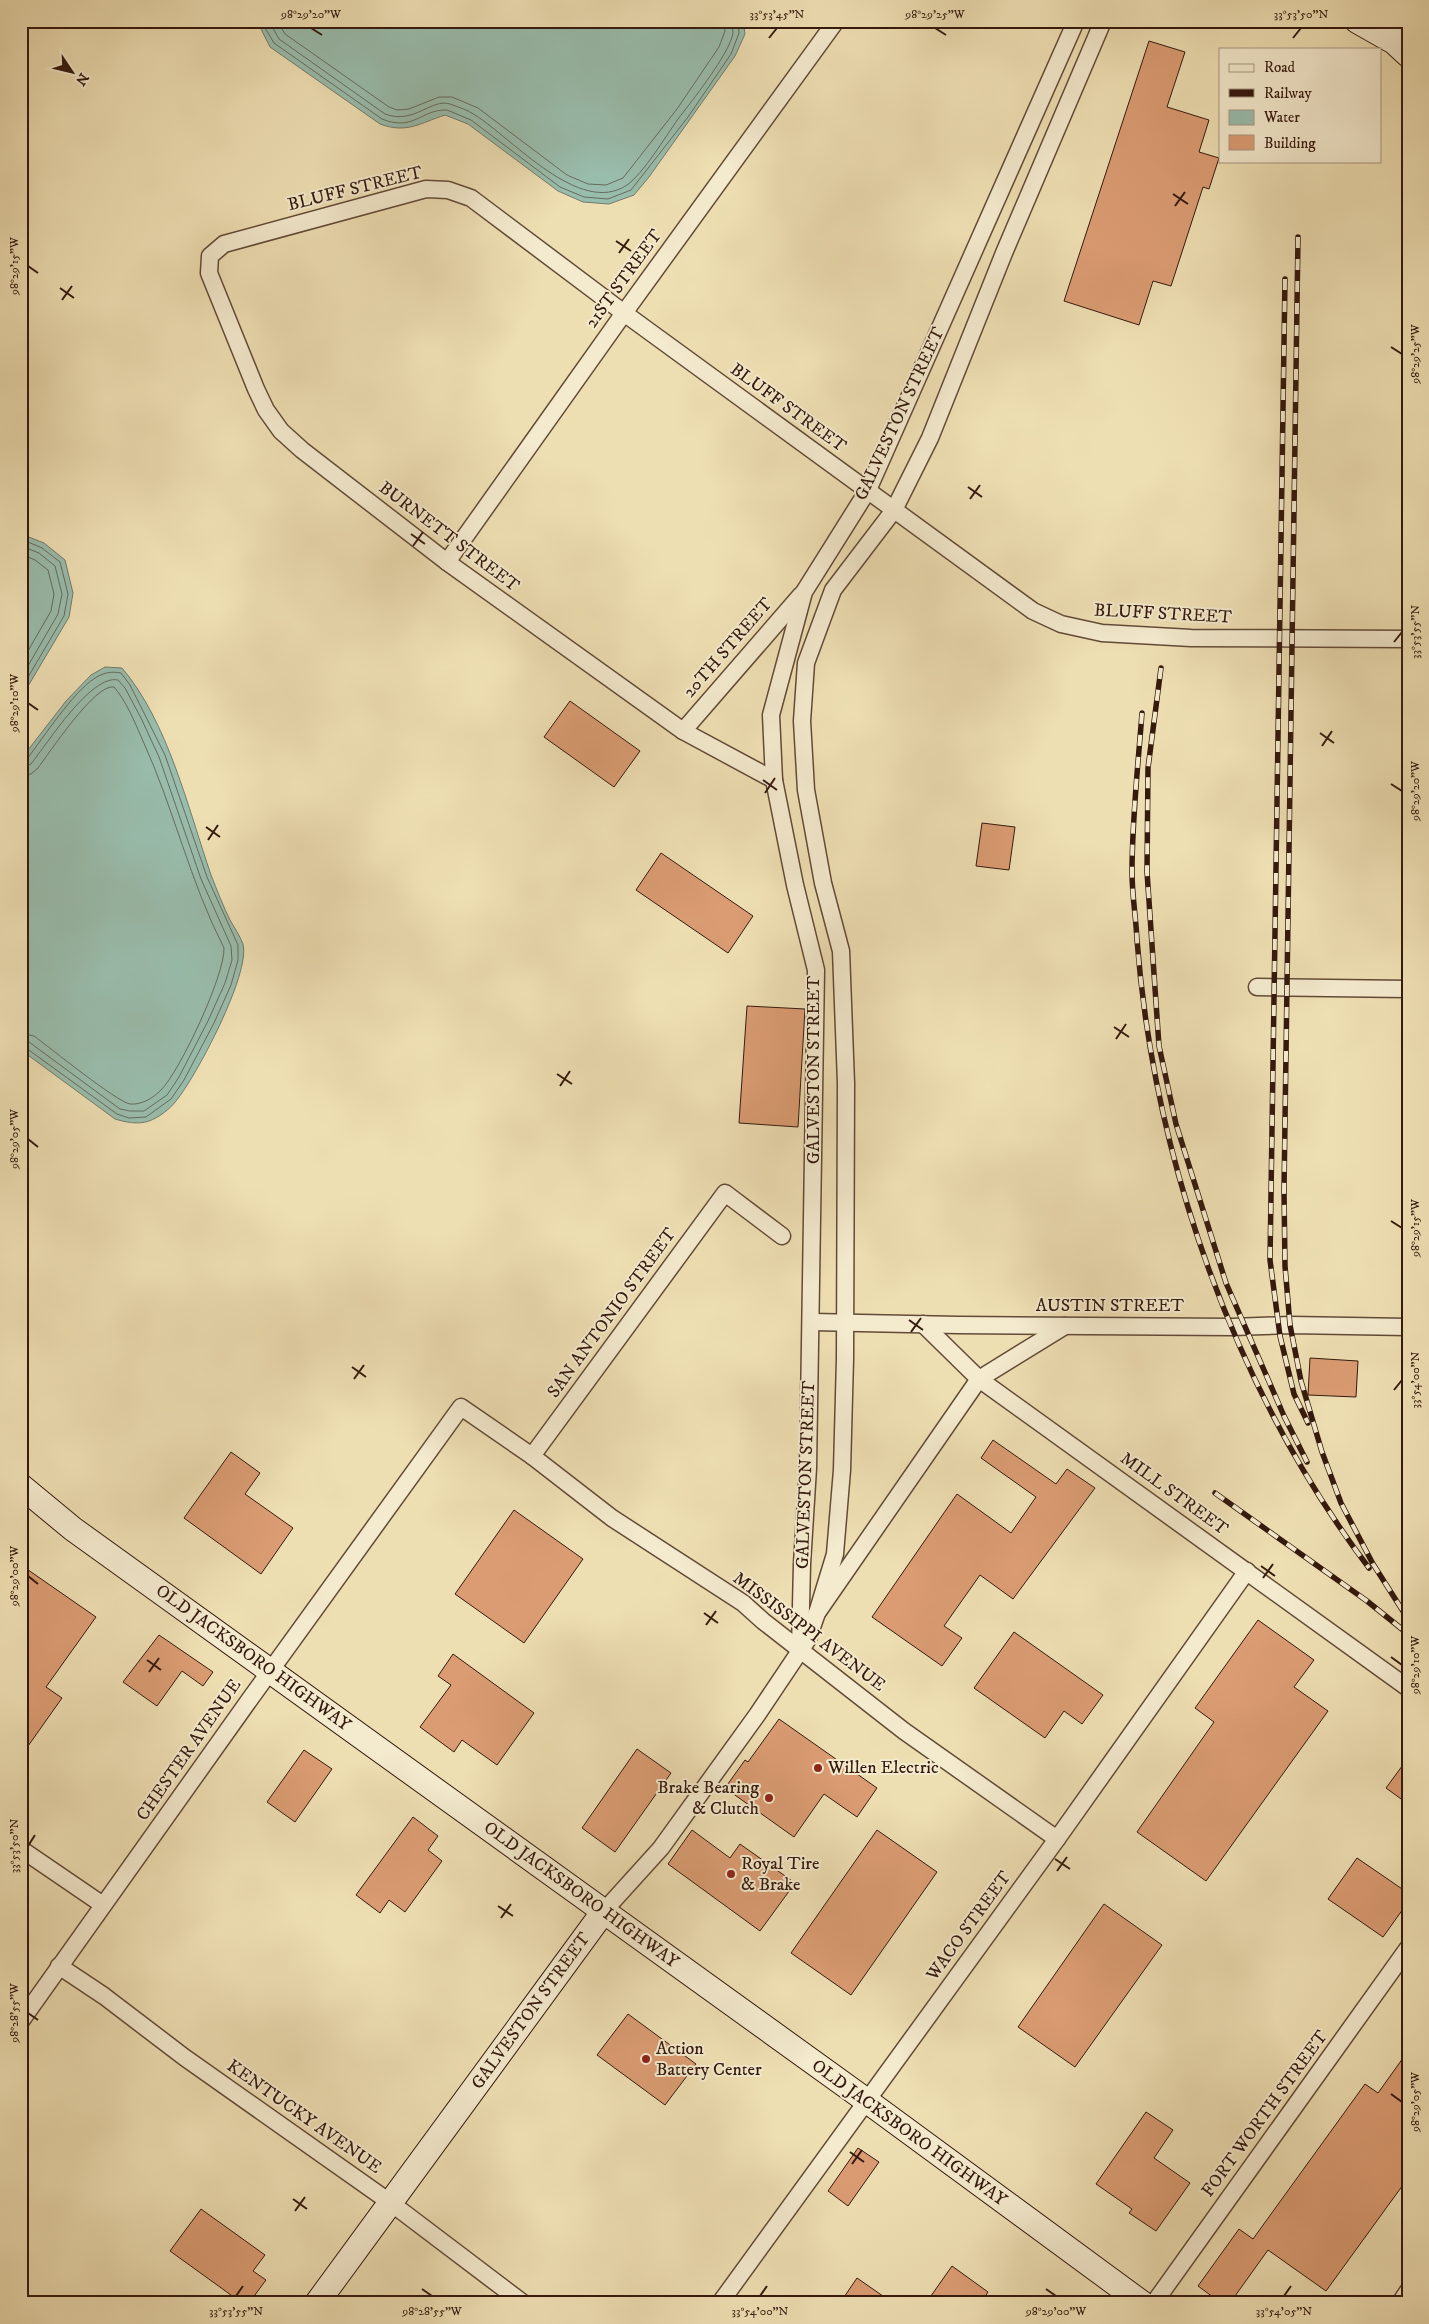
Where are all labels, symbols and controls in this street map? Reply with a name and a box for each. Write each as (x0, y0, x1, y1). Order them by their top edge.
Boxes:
text: 98°29'20"W (280, 7, 342, 22)
text: 33°53'45"N (750, 7, 805, 22)
text: 98°29'25"W (904, 7, 966, 22)
text: 33°53'50"N (1274, 7, 1328, 22)
north arrow (48, 48, 98, 98)
legend (1219, 48, 1382, 162)
text: Road (1264, 58, 1296, 77)
text: N (71, 69, 93, 89)
text: Railway (1264, 84, 1312, 103)
text: Water (1263, 108, 1300, 127)
text: Building (1264, 134, 1316, 153)
street label: BLUFF STREET (285, 162, 425, 216)
street label: 21ST STREET (581, 225, 667, 333)
text: 98°29'15"W (7, 236, 22, 296)
text: 98°29'25"W (1408, 323, 1423, 385)
street label: GALVESTON STREET (850, 324, 950, 504)
street label: BLUFF STREET (726, 359, 851, 458)
street label: BURNETT STREET (374, 477, 524, 597)
street label: 20TH STREET (679, 593, 778, 703)
street label: BLUFF STREET (1093, 599, 1233, 629)
text: 33°53'55"N (1408, 605, 1423, 659)
text: 98°29'10"W (7, 673, 22, 733)
text: 98°29'20"W (1408, 760, 1423, 822)
street label: GALVESTON STREET (803, 975, 825, 1164)
text: 98°29'05"W (7, 1108, 22, 1170)
text: 98°29'15"W (1408, 1198, 1423, 1258)
street label: SAN ANTONIO STREET (543, 1223, 681, 1402)
street label: AUSTIN STREET (1036, 1295, 1185, 1317)
text: 33°54'00"N (1408, 1351, 1423, 1408)
street label: GALVESTON STREET (792, 1380, 820, 1570)
street label: MILL STREET (1116, 1448, 1232, 1541)
text: 98°29'00"W (7, 1545, 22, 1607)
street label: MISSISSIPPI AVENUE (728, 1567, 890, 1697)
street label: OLD JACKSBORO HIGHWAY (151, 1580, 355, 1737)
text: 98°29'10"W (1408, 1635, 1423, 1695)
street label: CHESTER AVENUE (132, 1675, 246, 1825)
place label: Willen Electric (827, 1757, 939, 1779)
marker: Willen Electric (812, 1762, 824, 1774)
place label: Brake Bearing & Clutch (657, 1777, 760, 1820)
marker: Brake Bearing & Clutch (763, 1792, 775, 1804)
street label: OLD JACKSBORO HIGHWAY (479, 1817, 683, 1974)
text: 33°53'50"N (7, 1819, 22, 1873)
place label: Royal Tire & Brake (741, 1853, 819, 1896)
street label: WACO STREET (921, 1867, 1016, 1986)
marker: Royal Tire & Brake (725, 1868, 737, 1880)
street label: GALVESTON STREET (467, 1928, 596, 2094)
text: 98°28'55"W (7, 1982, 22, 2044)
street label: FORT WORTH STREET (1197, 2026, 1333, 2202)
place label: Action Battery Center (656, 2038, 762, 2081)
marker: Action Battery Center (640, 2053, 652, 2065)
street label: KENTUCKY AVENUE (222, 2055, 386, 2179)
street label: OLD JACKSBORO HIGHWAY (807, 2055, 1011, 2212)
text: 98°29'05"W (1408, 2071, 1423, 2133)
text: 33°53'55"N (209, 2304, 263, 2319)
text: 98°28'55"W (401, 2304, 463, 2319)
text: 33°54'00"N (732, 2304, 789, 2319)
text: 98°29'00"W (1025, 2304, 1087, 2319)
text: 33°54'05"N (1256, 2304, 1312, 2319)

